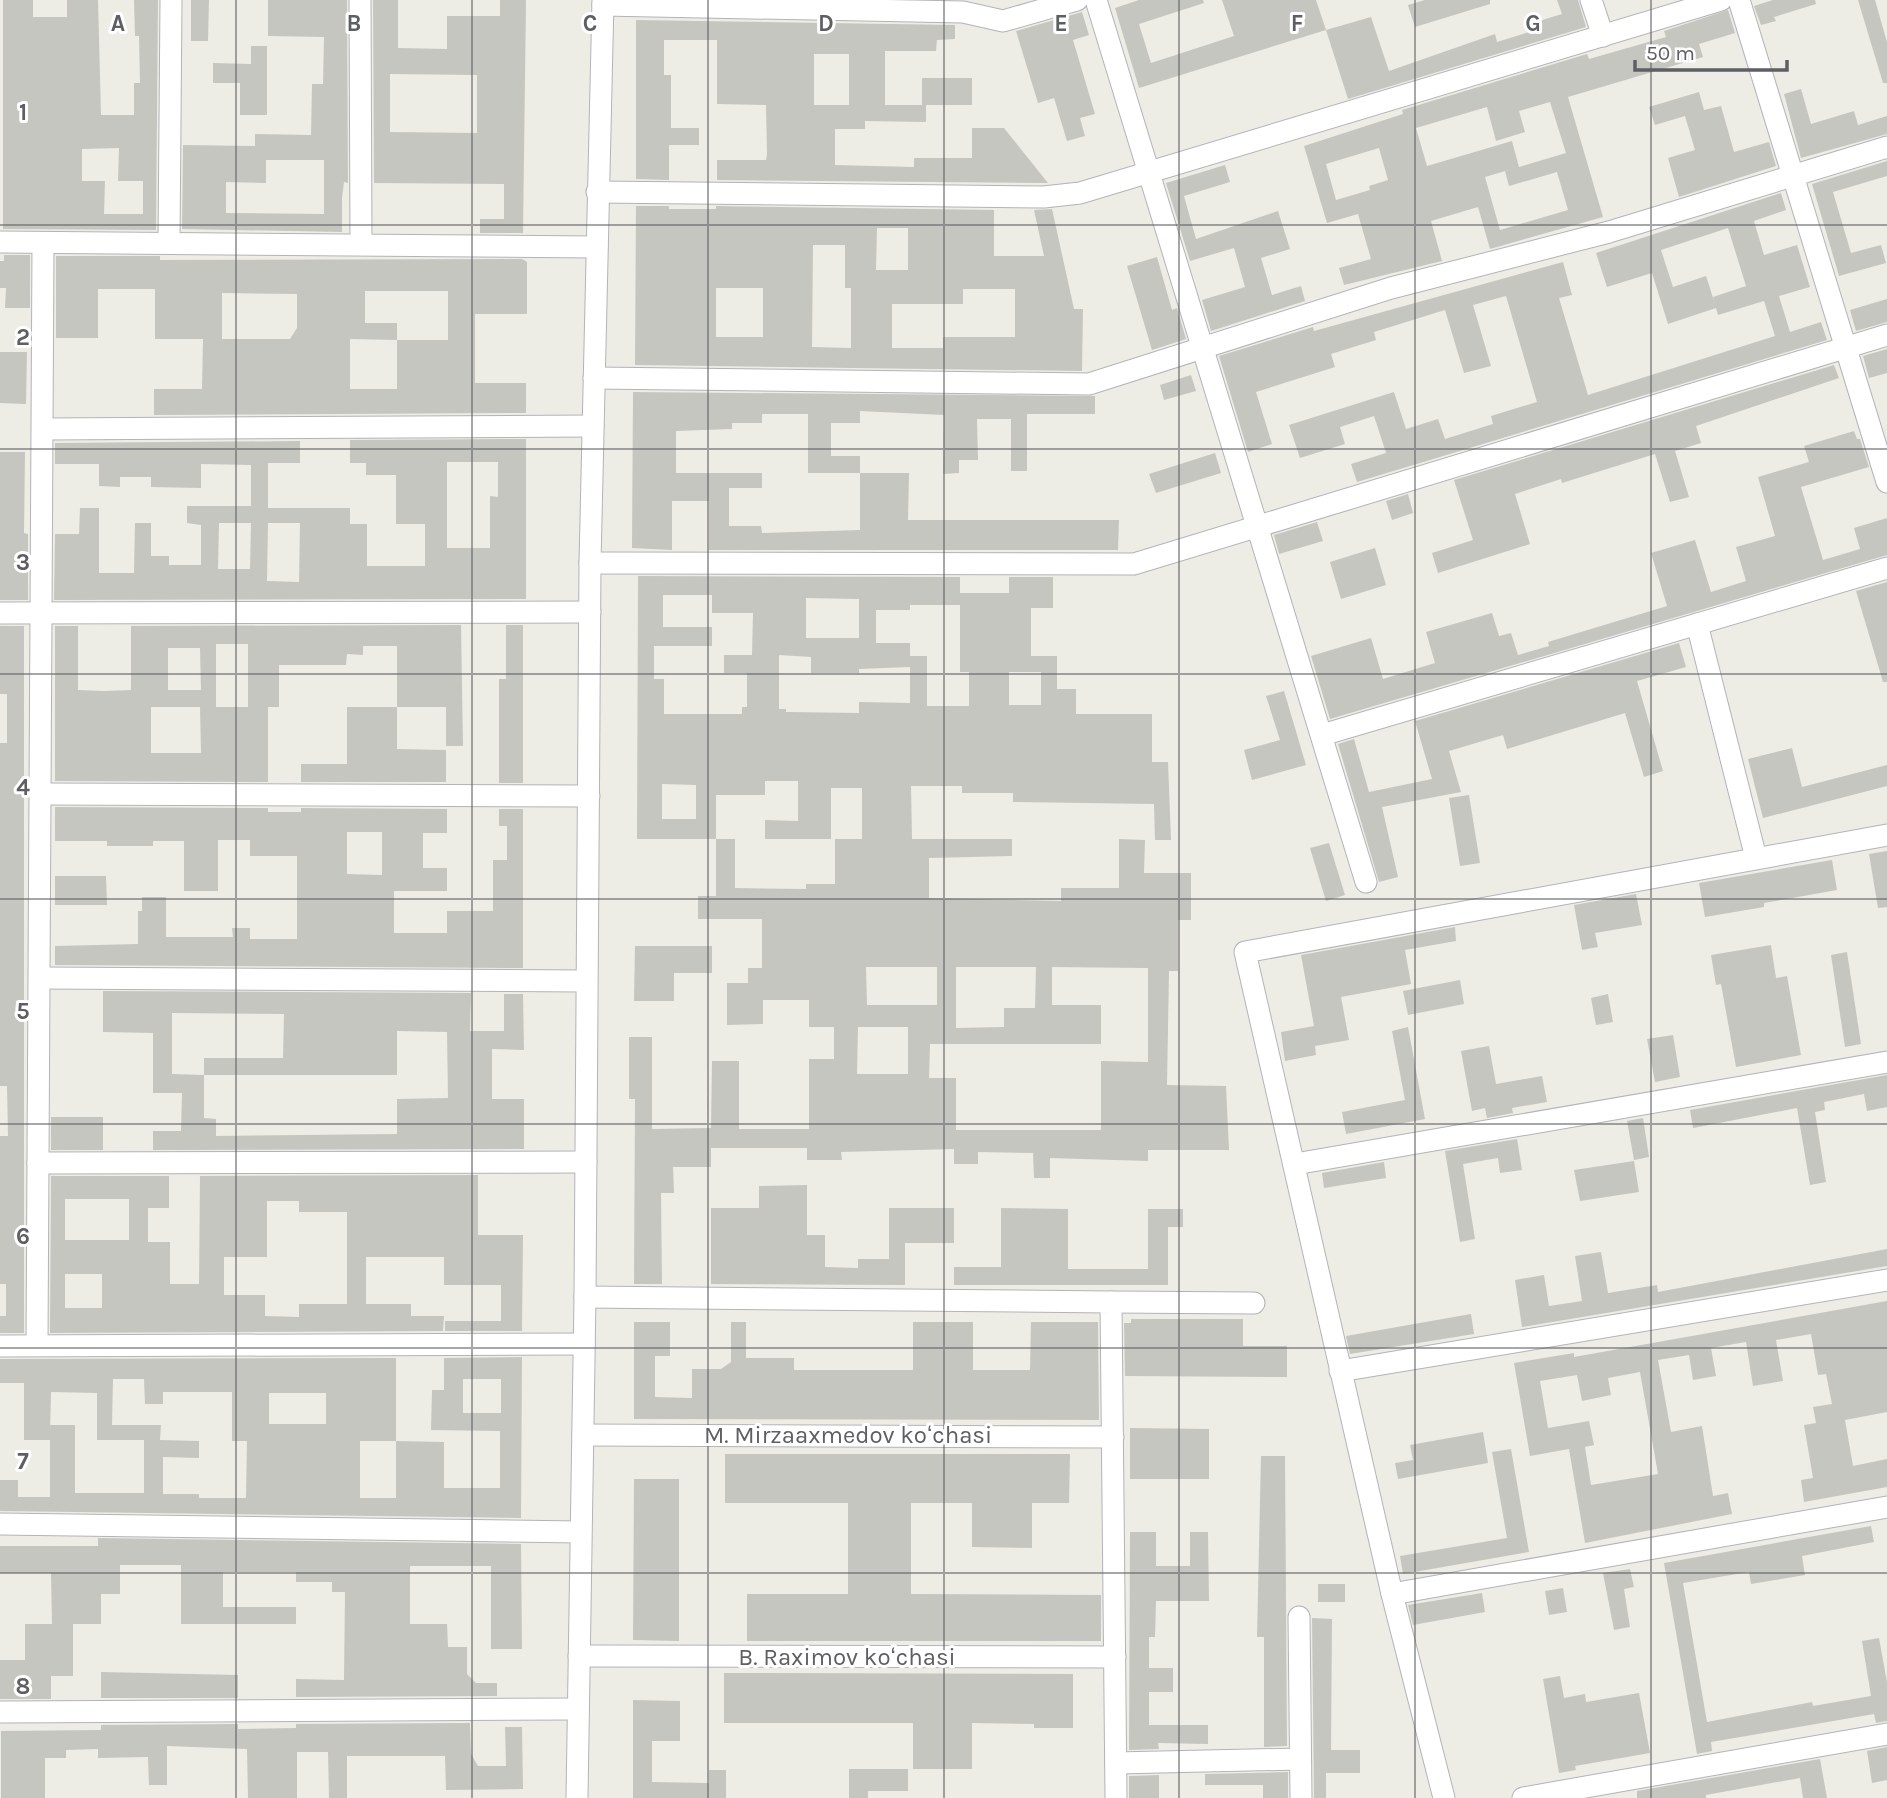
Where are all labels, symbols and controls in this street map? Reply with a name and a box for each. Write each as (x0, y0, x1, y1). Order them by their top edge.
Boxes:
text: A (111, 10, 125, 37)
text: B (347, 10, 361, 37)
text: C (583, 10, 597, 37)
text: D (818, 10, 834, 37)
text: E (1054, 10, 1068, 37)
text: F (1291, 10, 1303, 37)
text: G (1525, 10, 1541, 37)
scale bar (1635, 28, 1787, 72)
text: 50 m (1646, 41, 1695, 65)
text: 1 (19, 99, 27, 126)
text: 2 (16, 324, 30, 351)
text: 3 (16, 549, 30, 576)
text: 4 (16, 774, 30, 801)
text: 5 (16, 998, 30, 1025)
text: 6 (16, 1223, 30, 1250)
street label: M. Mirzaaxmedov koʻchasi (704, 1421, 992, 1449)
text: 7 (17, 1448, 29, 1475)
street label: B. Raximov koʻchasi (738, 1643, 956, 1671)
text: 8 (16, 1673, 30, 1700)

